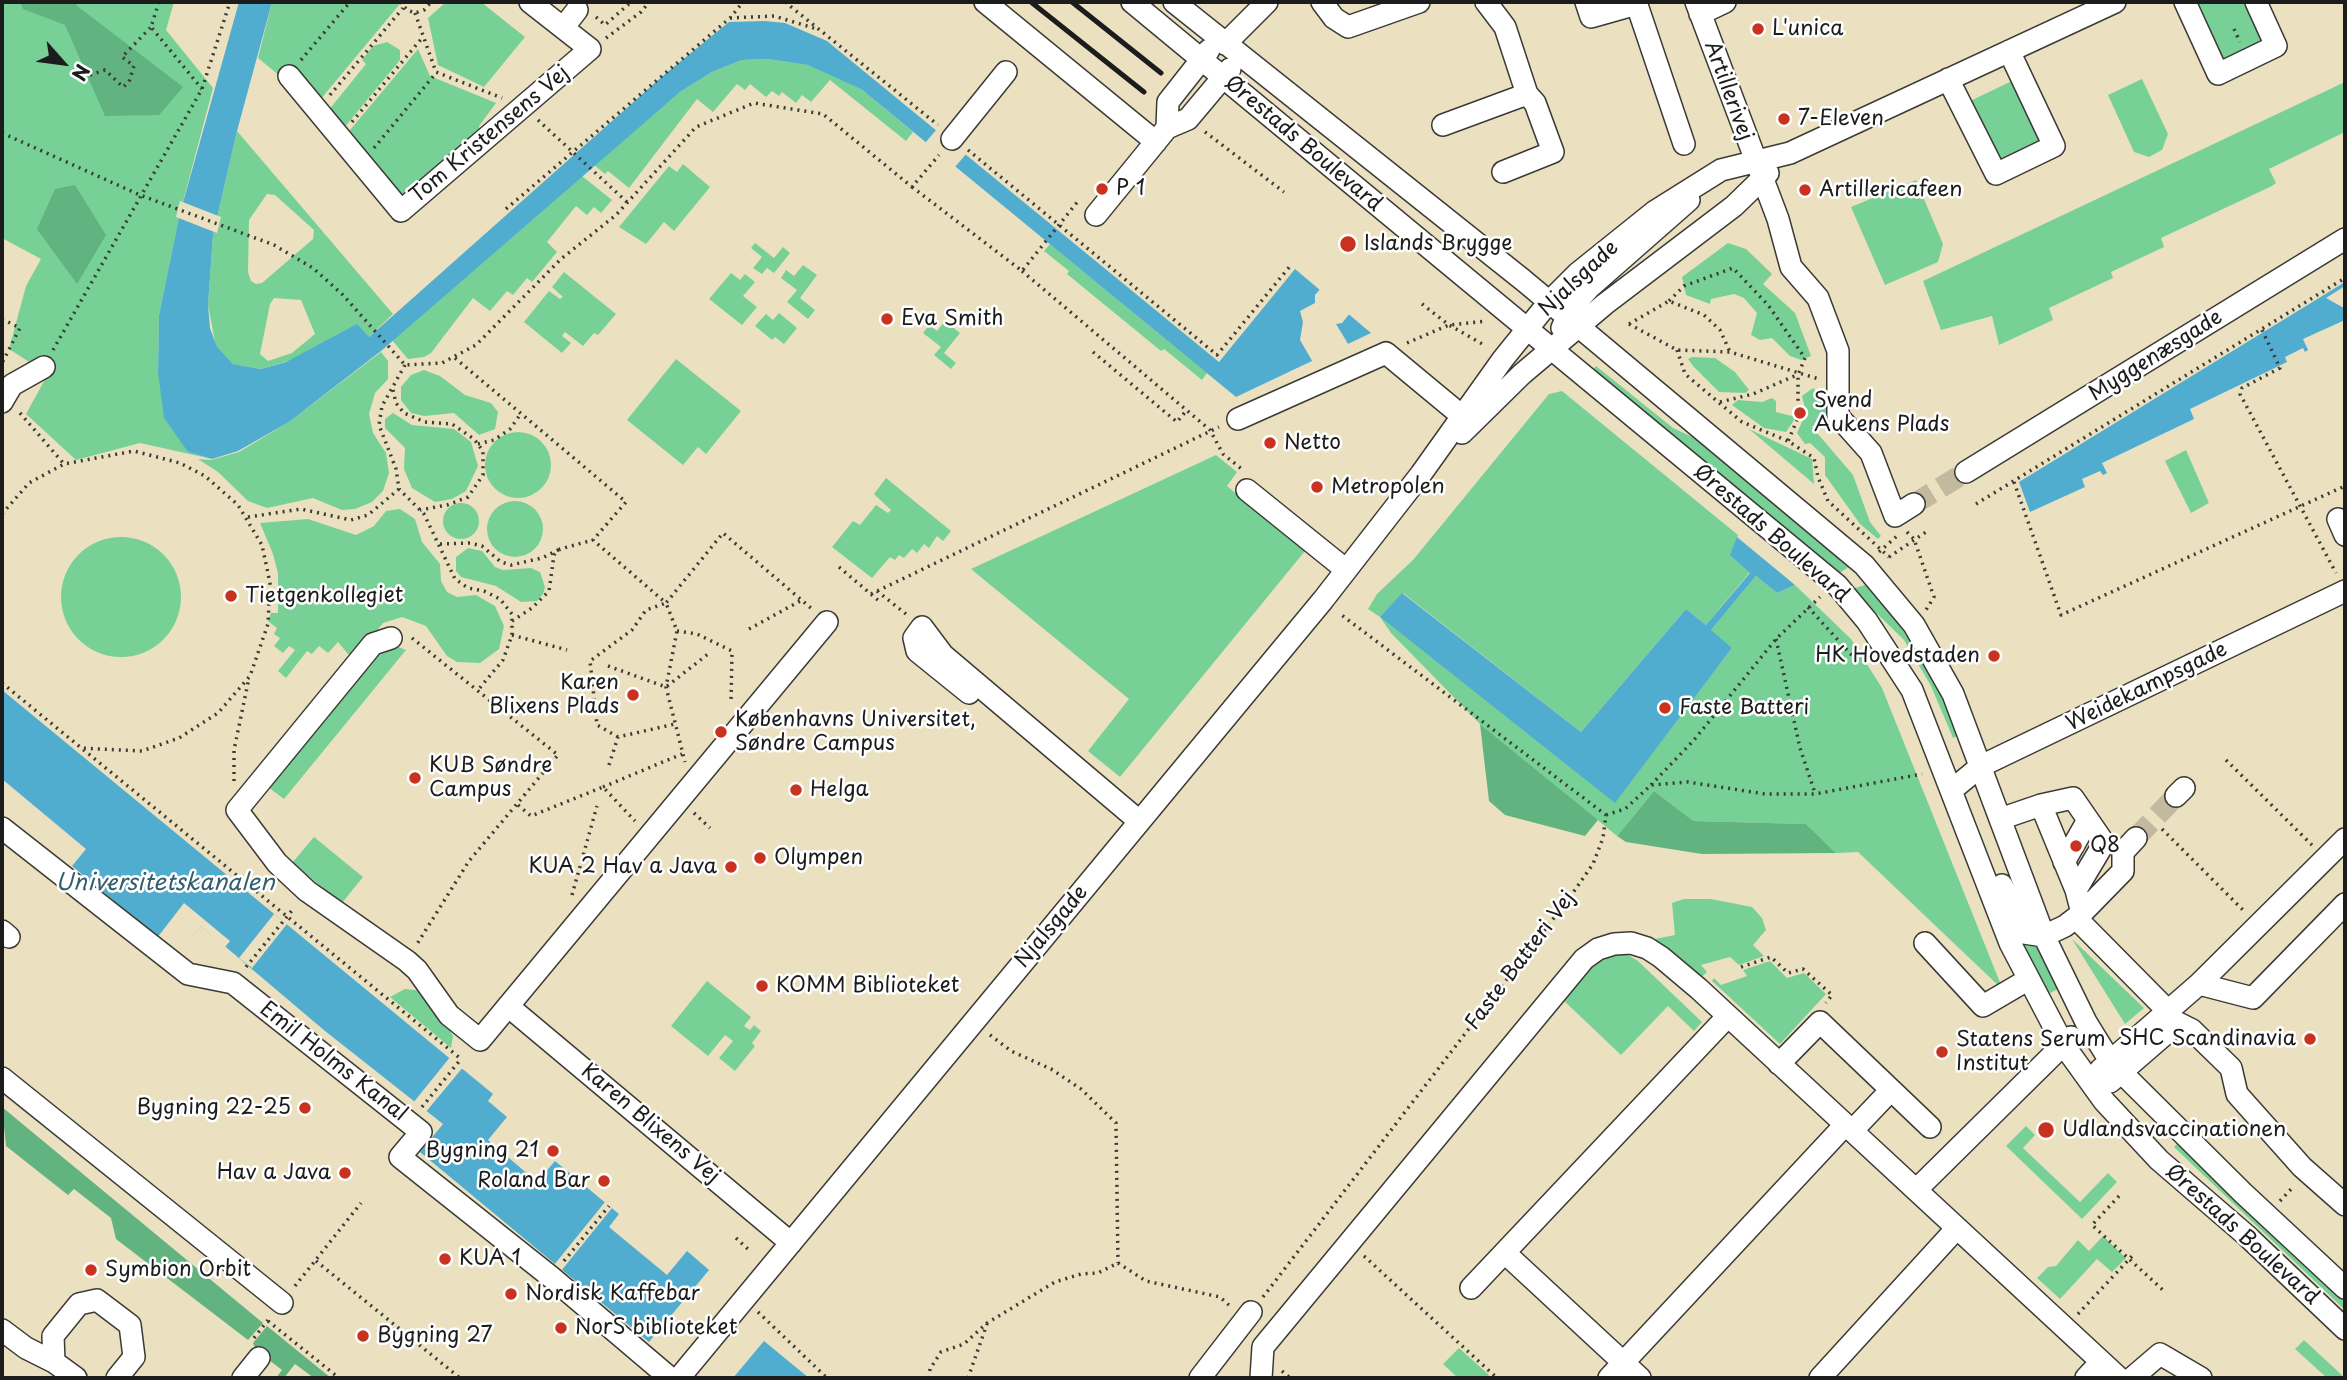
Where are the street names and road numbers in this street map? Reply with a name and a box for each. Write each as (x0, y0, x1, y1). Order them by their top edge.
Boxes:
street label: Artillerivej (1698, 38, 1758, 144)
street label: Tom Kristensens Vej (405, 61, 575, 209)
street label: Ørestads Boulevard (1219, 71, 1387, 217)
street label: Njalsgade (1534, 236, 1624, 322)
street label: Myggenæsgade (2085, 305, 2227, 407)
street label: Ørestads Boulevard (1688, 460, 1854, 608)
street label: Weidekampsgade (2063, 637, 2231, 737)
street label: Njalsgade (1010, 881, 1094, 973)
street label: Faste Batteri Vej (1461, 887, 1581, 1035)
street label: Emil Holms Kanal (254, 997, 412, 1127)
street label: Karen Blixens Vej (576, 1059, 724, 1189)
street label: Ørestads Boulevard (2160, 1160, 2324, 1310)

